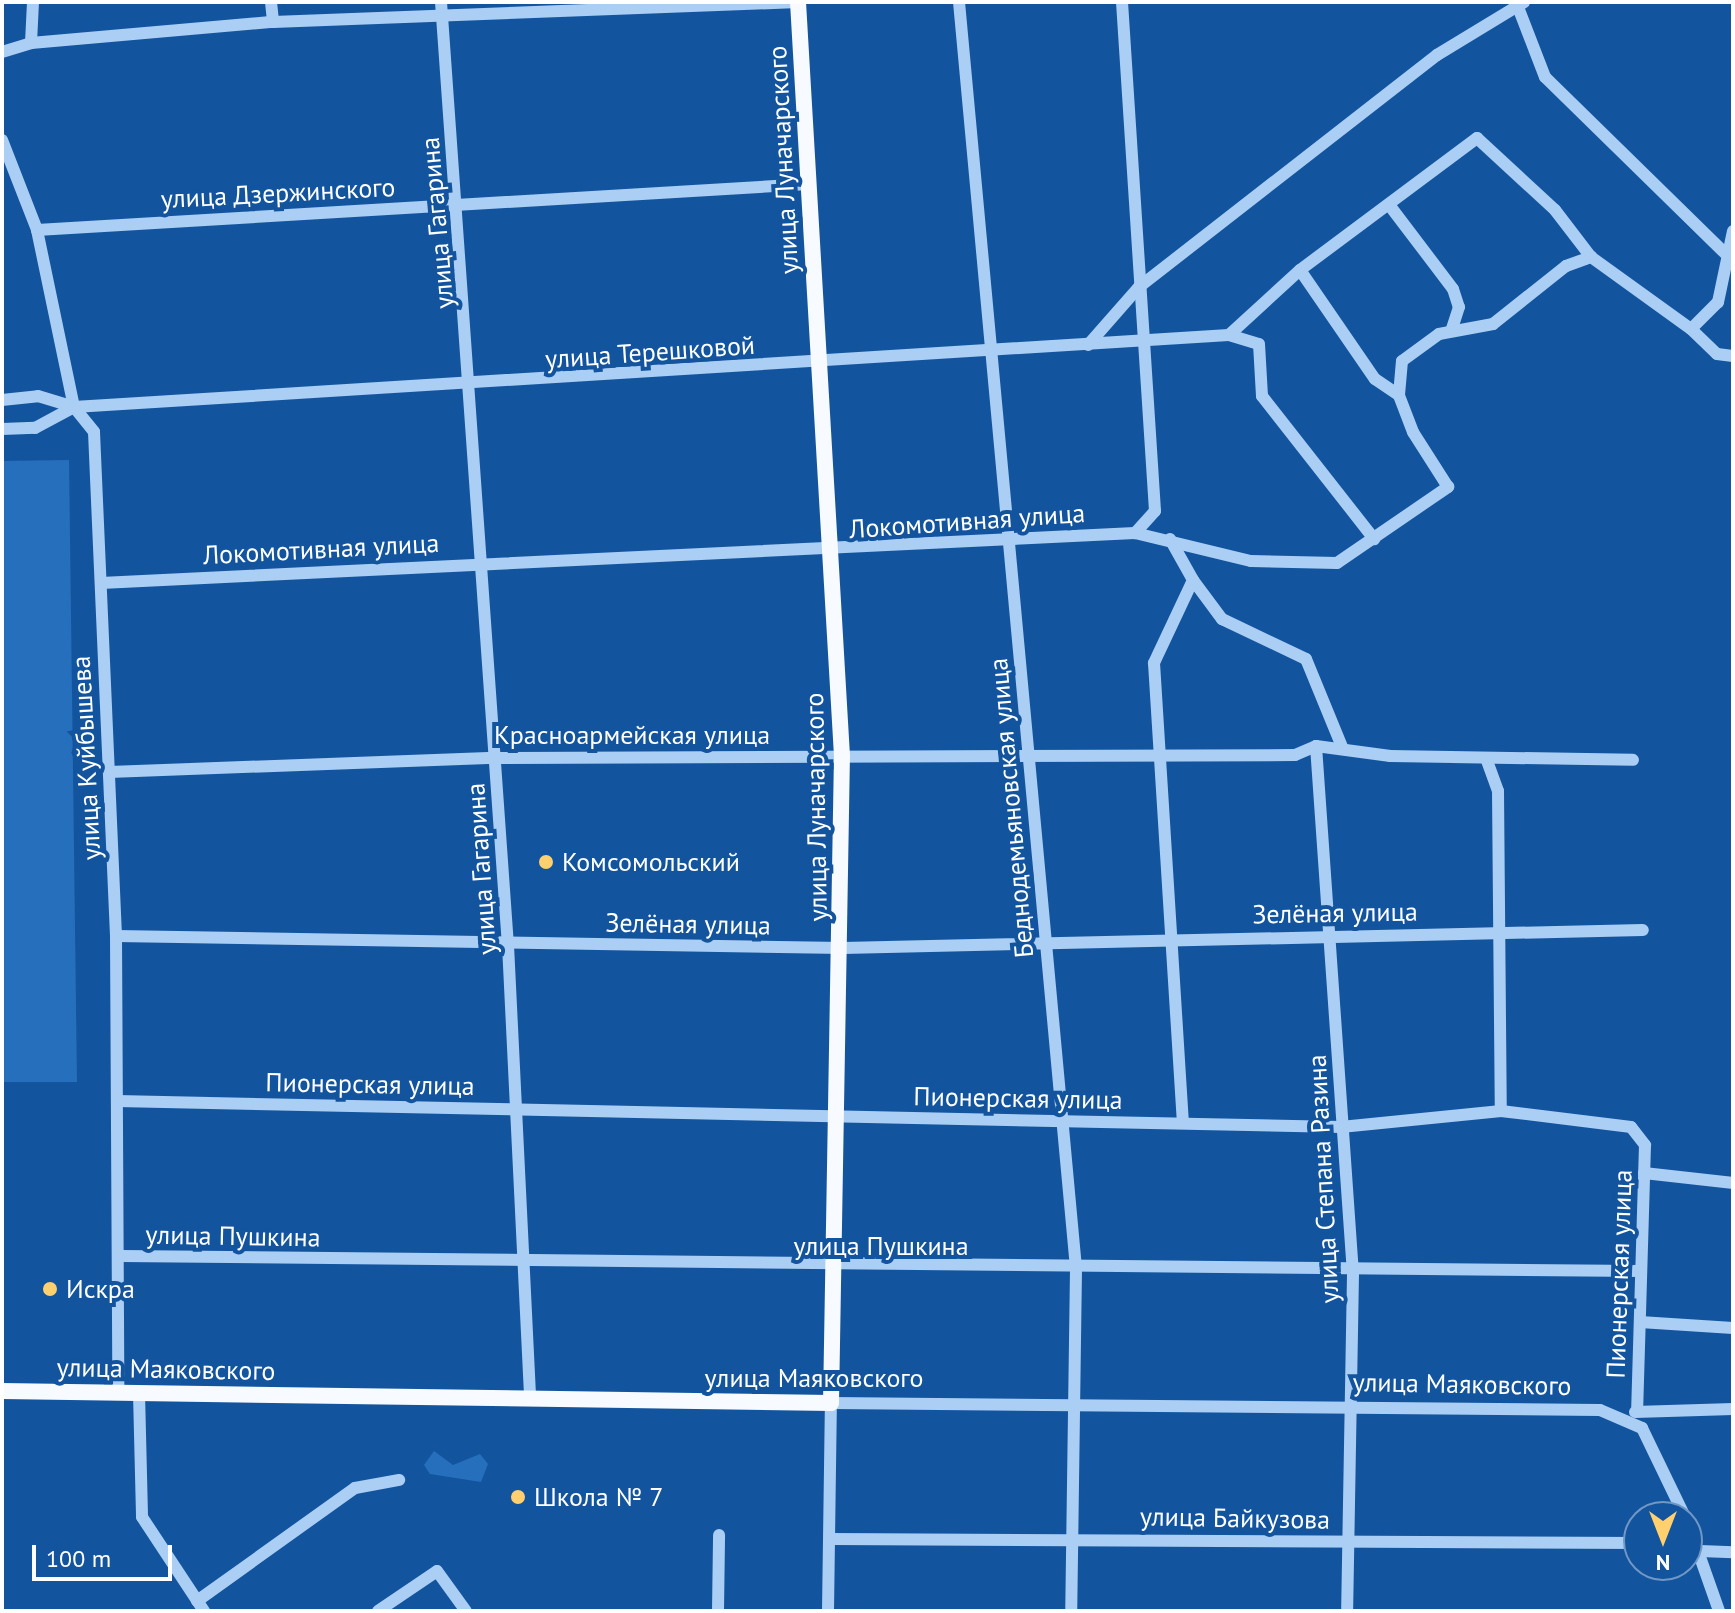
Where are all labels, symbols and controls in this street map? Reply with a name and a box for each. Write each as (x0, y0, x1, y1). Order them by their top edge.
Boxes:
street label: улица Луначарского (761, 45, 805, 275)
street label: улица Гагарина (414, 136, 460, 310)
street label: улица Дзержинского (160, 171, 396, 215)
street label: улица Терешковой (544, 329, 756, 375)
street label: Локомотивная улица (848, 497, 1086, 545)
street label: Локомотивная улица (202, 527, 440, 571)
street label: улица Куйбышева (65, 655, 107, 861)
street label: Беднодемьяновская улица (982, 657, 1040, 959)
street label: улица Луначарского (798, 692, 834, 922)
street label: Красноармейская улица (494, 719, 770, 751)
street label: улица Гагарина (459, 782, 503, 956)
place label: Комсомольский (562, 846, 740, 878)
marker: Комсомольский (537, 853, 555, 871)
street label: Зелёная улица (1252, 896, 1418, 930)
street label: Зелёная улица (605, 907, 771, 941)
street label: улица Степана Разина (1301, 1054, 1345, 1304)
street label: Пионерская улица (265, 1067, 475, 1101)
street label: Пионерская улица (913, 1081, 1123, 1115)
street label: Пионерская улица (1600, 1169, 1638, 1379)
street label: улица Пушкина (145, 1219, 321, 1253)
street label: улица Пушкина (793, 1230, 969, 1262)
place label: Искра (66, 1273, 135, 1305)
marker: Искра (41, 1280, 59, 1298)
street label: улица Маяковского (56, 1351, 276, 1387)
street label: улица Маяковского (705, 1362, 923, 1394)
street label: улица Маяковского (1352, 1366, 1572, 1402)
place label: Школа № 7 (534, 1481, 663, 1513)
marker: Школа № 7 (509, 1488, 527, 1506)
street label: улица Байкузова (1140, 1501, 1330, 1535)
north arrow (1623, 1501, 1703, 1581)
scale bar (36, 1529, 176, 1579)
text: 100 m (46, 1543, 111, 1574)
text: N (1656, 1549, 1670, 1577)

